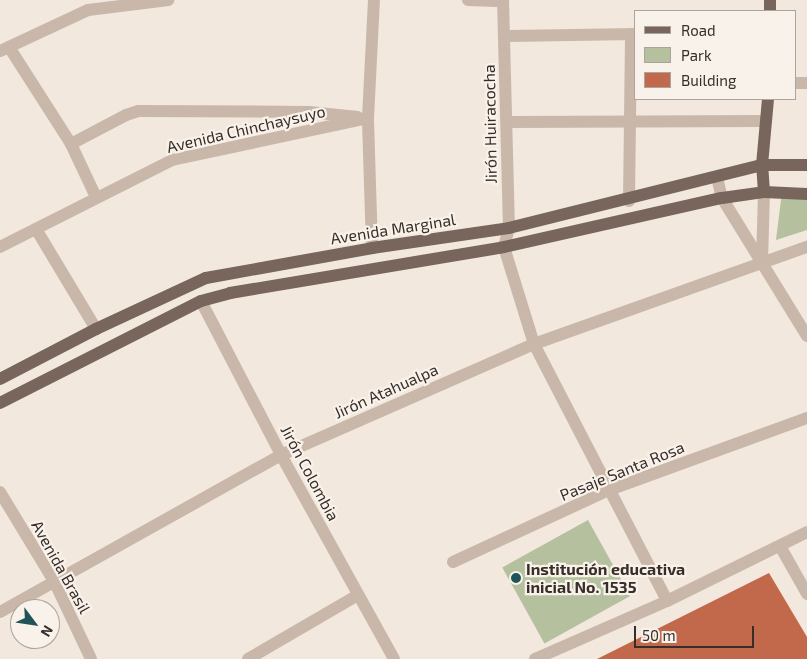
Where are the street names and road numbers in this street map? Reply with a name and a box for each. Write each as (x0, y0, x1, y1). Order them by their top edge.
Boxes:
street label: Jirón Huiracocha (479, 64, 501, 184)
street label: Avenida Chinchaysuyo (165, 101, 327, 157)
street label: Avenida Marginal (329, 210, 457, 248)
street label: Jirón Atahualpa (331, 359, 441, 423)
street label: Jirón Colombia (277, 422, 343, 524)
street label: Pasaje Santa Rosa (557, 437, 687, 505)
street label: Avenida Brasil (28, 517, 94, 617)

